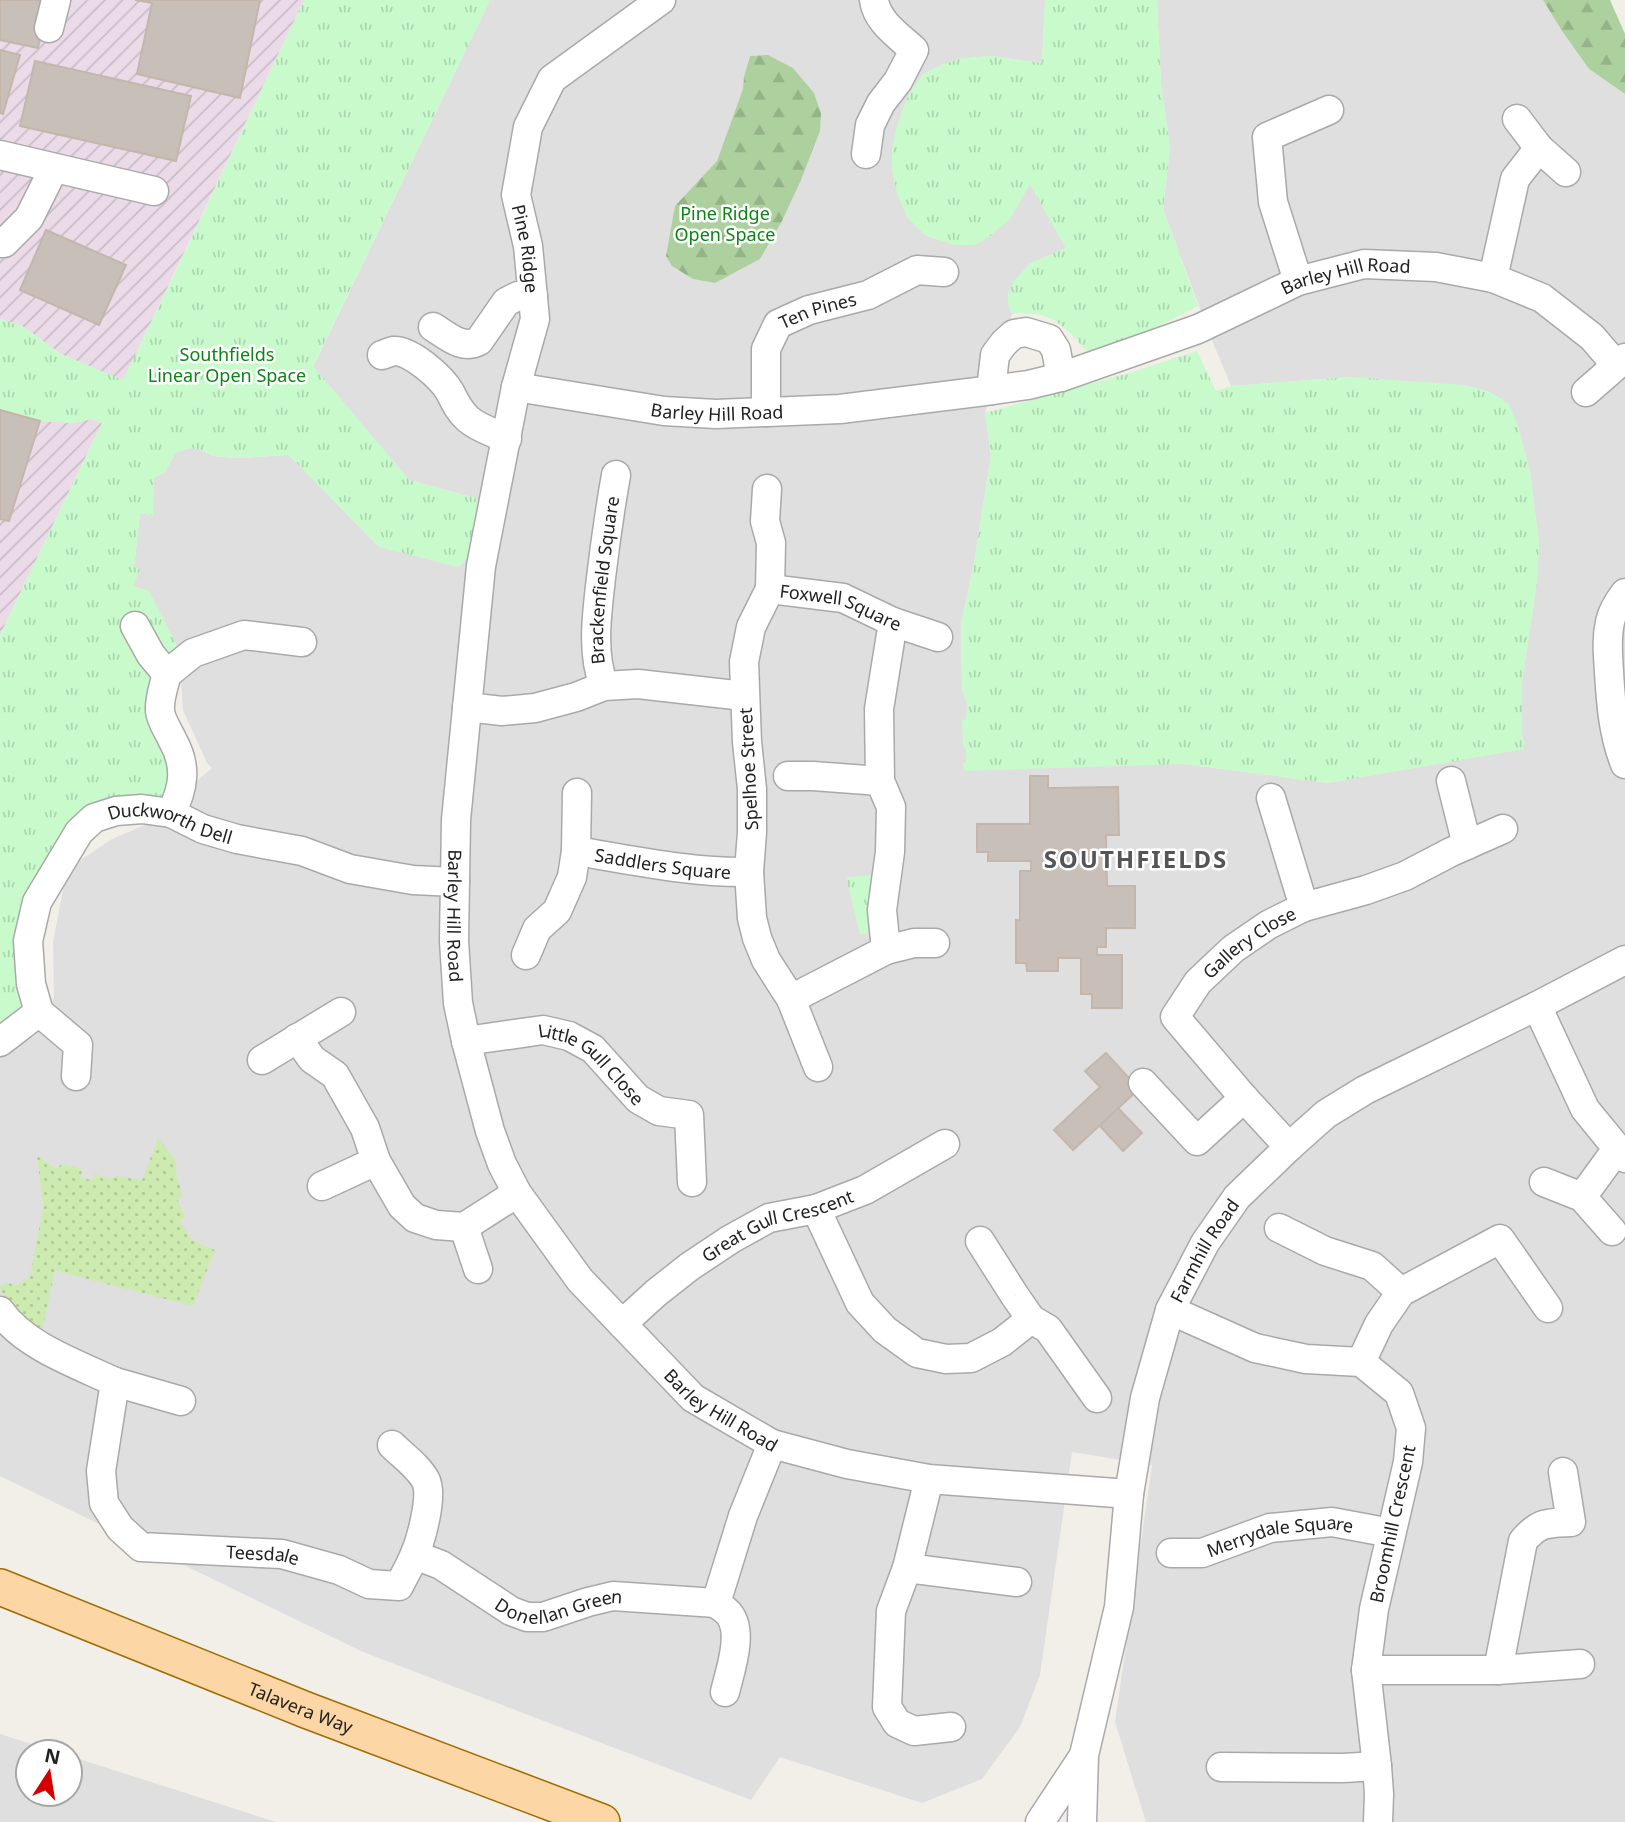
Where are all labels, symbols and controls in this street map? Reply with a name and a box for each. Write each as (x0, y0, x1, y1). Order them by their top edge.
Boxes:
park label: Pine Ridge Open Space (675, 201, 775, 246)
street label: Pine Ridge (507, 202, 544, 294)
street label: Barley Hill Road (1276, 252, 1411, 300)
street label: Ten Pines (775, 286, 859, 334)
park label: Southfields Linear Open Space (148, 342, 306, 387)
street label: Barley Hill Road (649, 397, 784, 426)
street label: Brackenfield Square (584, 494, 624, 666)
street label: Foxwell Square (778, 578, 904, 636)
street label: Spelhoe Street (733, 707, 763, 831)
street label: Duckworth Dell (104, 797, 235, 849)
street label: Saddlers Square (593, 842, 732, 884)
district label: SOUTHFIELDS (1044, 842, 1228, 875)
street label: Barley Hill Road (442, 849, 469, 983)
street label: Gallery Close (1197, 901, 1300, 984)
street label: Little Gull Close (536, 1018, 650, 1110)
street label: Great Gull Crescent (697, 1184, 857, 1267)
street label: Farmhill Road (1164, 1194, 1244, 1306)
street label: Barley Hill Road (659, 1363, 782, 1457)
street label: Broomhill Crescent (1364, 1442, 1421, 1605)
street label: Merrydale Square (1203, 1510, 1355, 1562)
street label: Teesdale (225, 1539, 302, 1570)
street label: Donellan Green (490, 1584, 623, 1629)
street label: Talavera Way (245, 1676, 357, 1739)
north arrow (14, 1738, 84, 1808)
text: N (42, 1742, 63, 1771)

